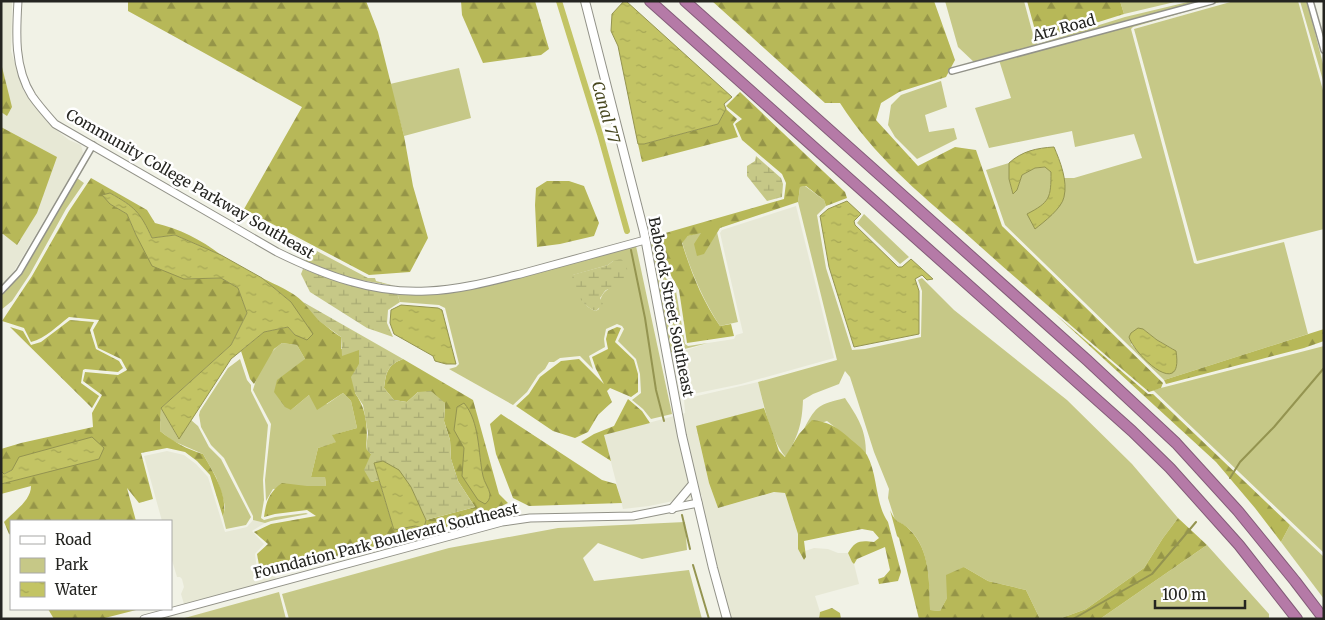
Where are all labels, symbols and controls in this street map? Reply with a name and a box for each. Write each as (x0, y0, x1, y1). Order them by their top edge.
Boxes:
street label: Atz Road (1029, 10, 1097, 45)
water label: Canal 77 (588, 79, 625, 147)
street label: Community College Parkway Southeast (63, 104, 318, 263)
street label: Babcock Street Southeast (645, 215, 698, 399)
street label: Foundation Park Boulevard Southeast (252, 498, 520, 583)
legend (10, 520, 172, 610)
text: Road (55, 530, 91, 549)
text: Park (55, 555, 89, 574)
scale bar (1155, 578, 1245, 610)
text: Water (54, 580, 98, 599)
text: 100 m (1162, 585, 1206, 604)

